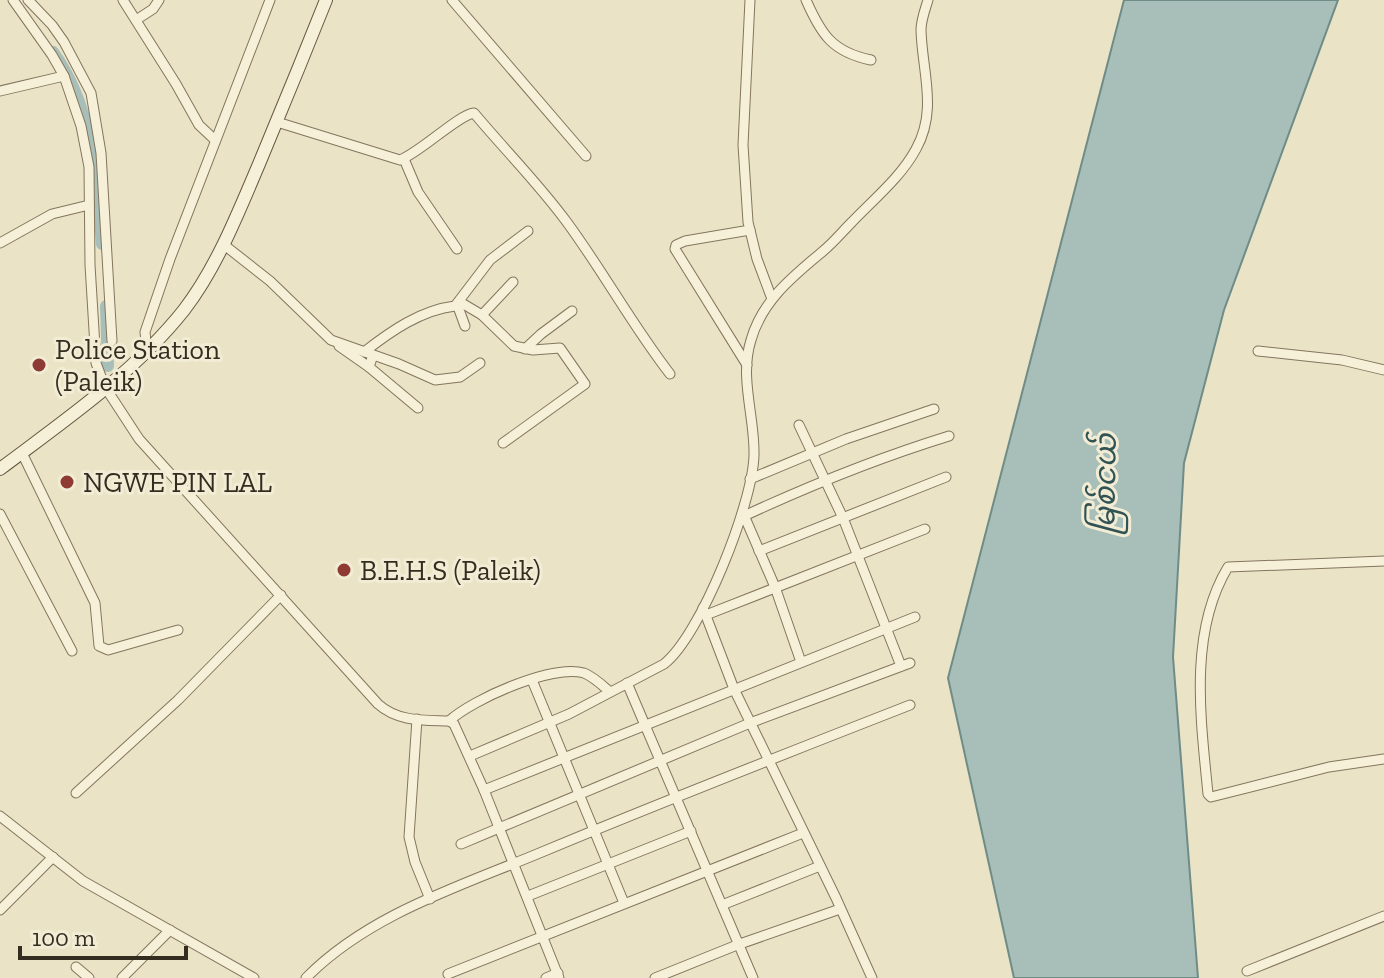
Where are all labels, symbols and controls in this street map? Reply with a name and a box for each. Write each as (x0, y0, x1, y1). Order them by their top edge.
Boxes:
place label: Police Station (Paleik) (55, 333, 220, 398)
marker: Police Station (Paleik) (30, 356, 48, 374)
water label: မြစ်ငယ် (1083, 431, 1130, 535)
place label: NGWE PIN LAL (83, 466, 272, 499)
marker: NGWE PIN LAL (58, 473, 76, 491)
place label: B.E.H.S (Paleik) (360, 554, 541, 587)
marker: B.E.H.S (Paleik) (335, 561, 353, 579)
scale bar (20, 910, 186, 960)
text: 100 m (32, 923, 95, 952)

